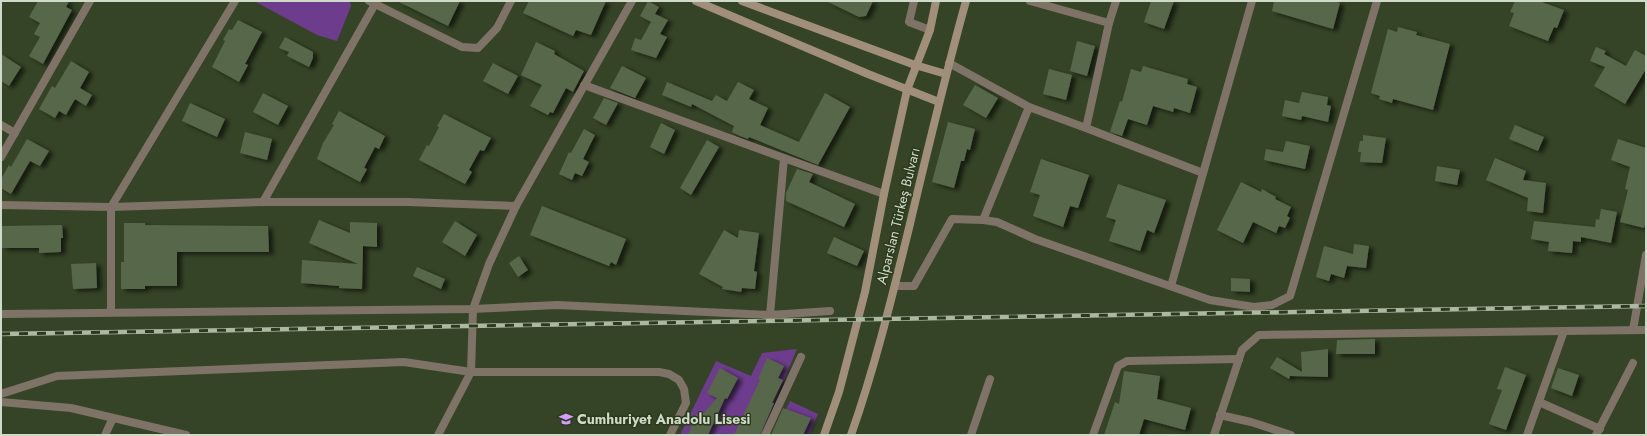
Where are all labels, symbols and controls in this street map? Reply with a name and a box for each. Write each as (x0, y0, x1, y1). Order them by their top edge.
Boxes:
street label: Alparslan Türkeş Bulvarı (871, 145, 925, 287)
place label: Cumhuriyet Anadolu Lisesi (577, 409, 751, 429)
school or university icon: Cumhuriyet Anadolu Lisesi (558, 411, 574, 427)

